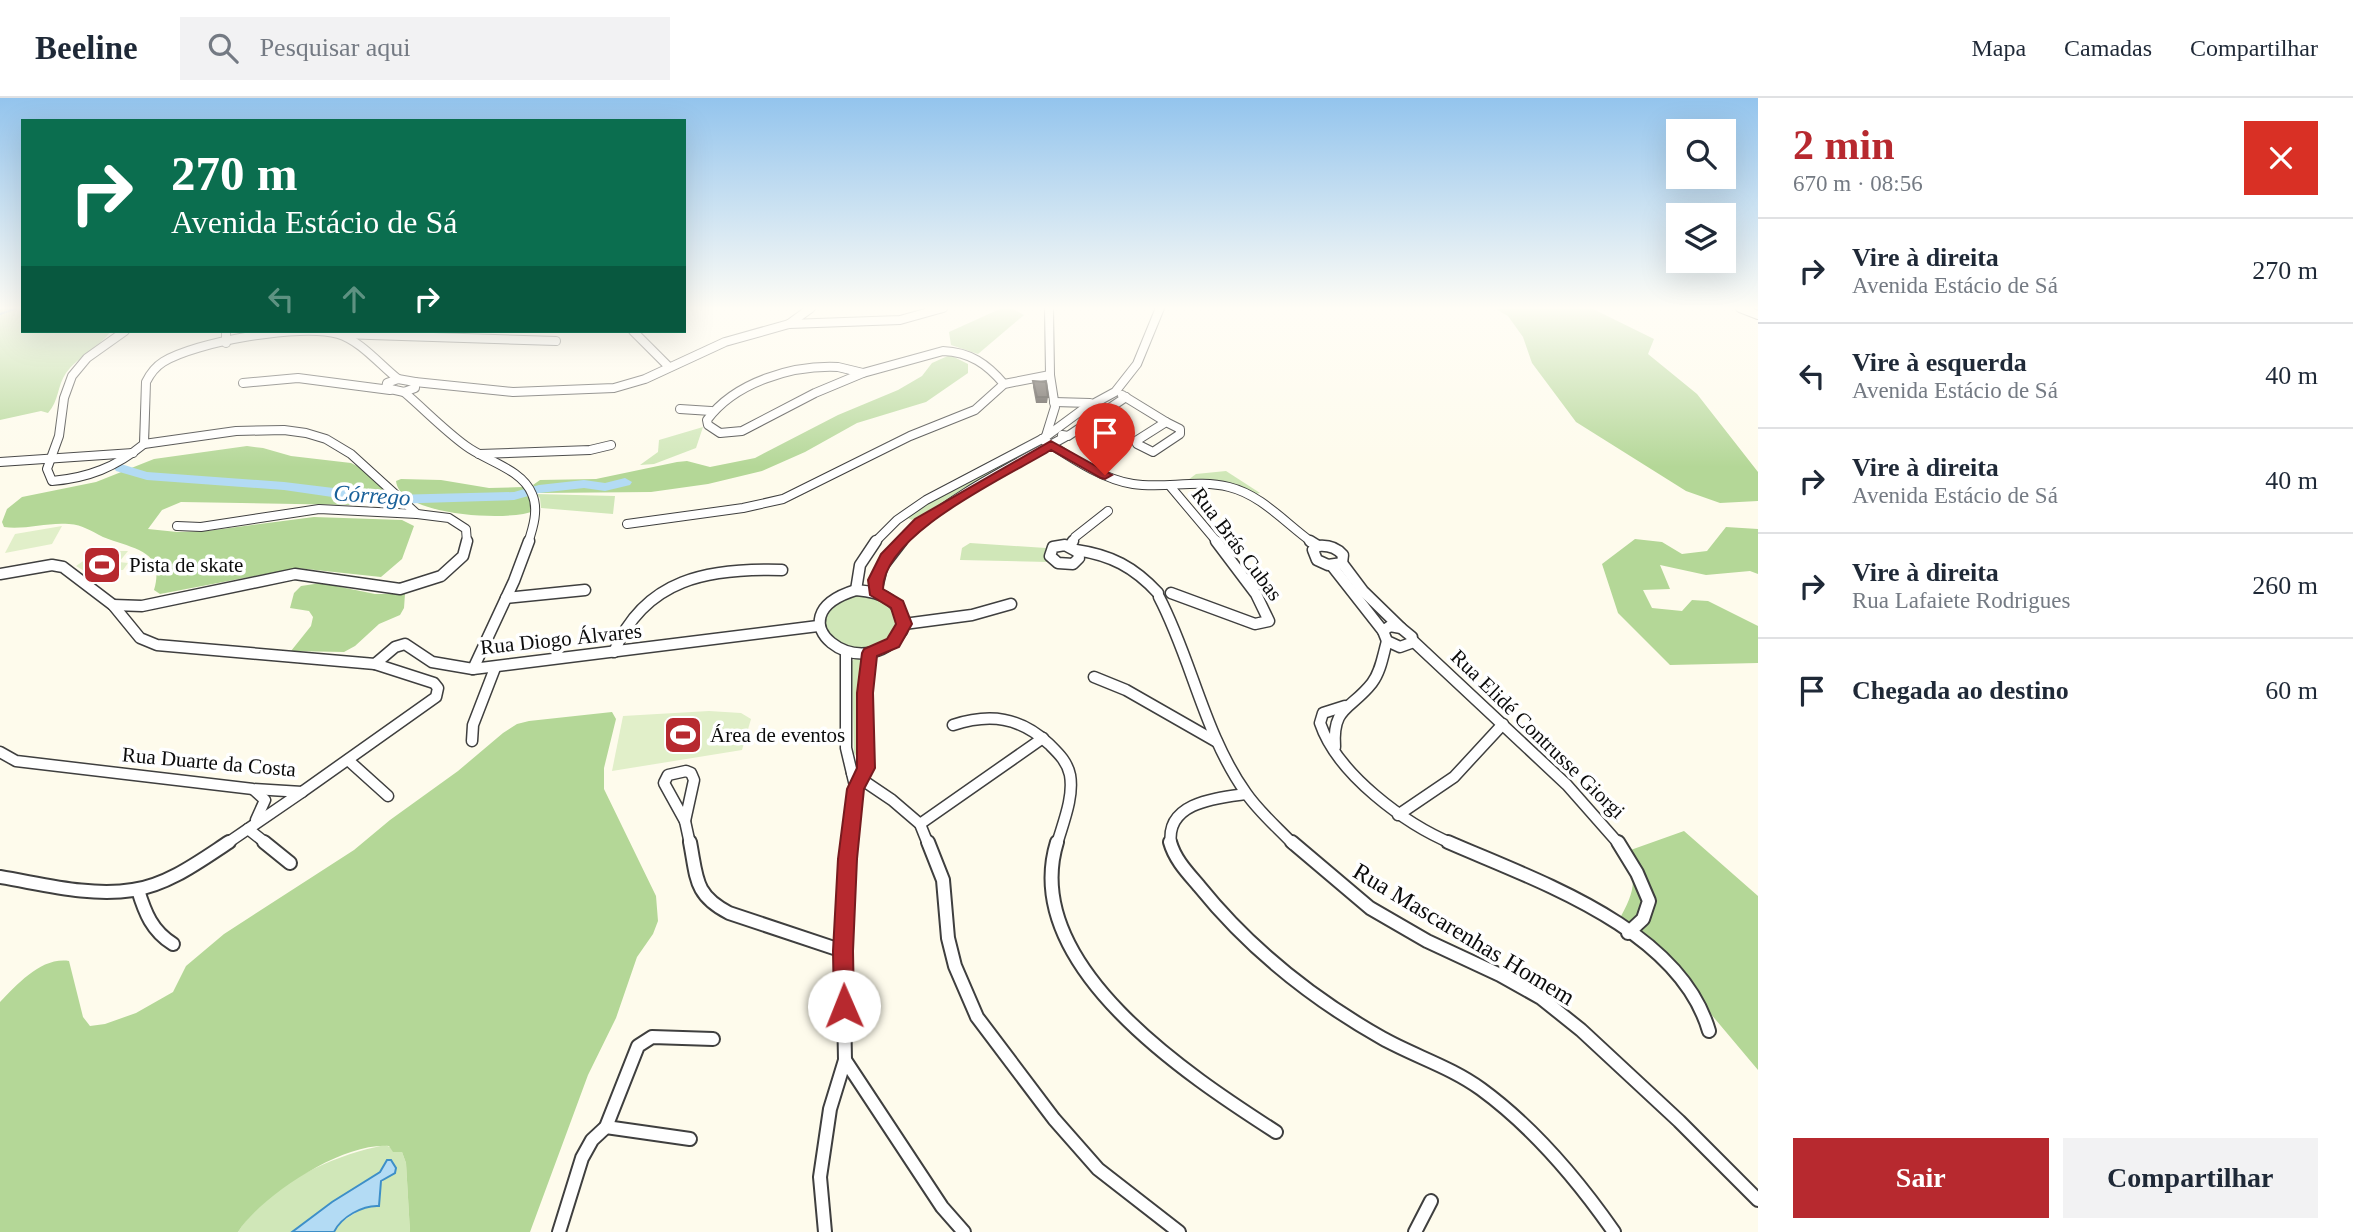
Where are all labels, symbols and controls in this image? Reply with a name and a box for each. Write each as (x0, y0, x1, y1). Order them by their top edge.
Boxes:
search box (180, 17, 670, 80)
icon: search (204, 29, 242, 67)
text: Beeline (35, 30, 138, 66)
text: Pesquisar aqui (260, 33, 411, 62)
text: Mapa (1971, 35, 2026, 61)
text: Camadas (2064, 35, 2152, 61)
text: Compartilhar (2190, 35, 2318, 61)
map controls (1666, 119, 1736, 273)
button: search (1666, 119, 1736, 189)
button: close (2244, 121, 2318, 195)
text: 2 min (1793, 122, 1895, 168)
text: 270 m (171, 146, 298, 201)
icon: right (56, 147, 147, 238)
text: 670 m · 08:56 (1793, 171, 1923, 196)
button: layers (1666, 203, 1736, 273)
text: Avenida Estácio de Sá (171, 204, 457, 240)
text: Vire à direita (1852, 243, 1999, 272)
icon: right (1793, 252, 1831, 290)
text: 270 m (2252, 256, 2318, 285)
text: Avenida Estácio de Sá (1852, 273, 2058, 298)
icon: left (262, 280, 300, 318)
icon: ahead (335, 280, 373, 318)
icon: right (408, 280, 446, 318)
text: Vire à esquerda (1852, 348, 2027, 377)
icon: left (1793, 357, 1831, 395)
text: 40 m (2265, 361, 2318, 390)
text: Avenida Estácio de Sá (1852, 378, 2058, 403)
pin (1075, 403, 1135, 475)
icon: arrive (1086, 414, 1124, 452)
text: Vire à direita (1852, 453, 1999, 482)
icon: right (1793, 462, 1831, 500)
text: 40 m (2265, 466, 2318, 495)
water label: Córrego (333, 480, 411, 511)
street label: Rua Brás Cubas (1187, 483, 1287, 605)
text: Avenida Estácio de Sá (1852, 483, 2058, 508)
sports icon: Pista de skate (81, 544, 123, 586)
place label: Pista de skate (129, 553, 243, 577)
text: Vire à direita (1852, 558, 1999, 587)
icon: right (1793, 567, 1831, 605)
text: 260 m (2252, 571, 2318, 600)
text: Rua Lafaiete Rodrigues (1852, 588, 2070, 613)
street label: Rua Diogo Álvares (479, 619, 643, 659)
street label: Rua Elidé Contrusse Giorgi (1446, 645, 1630, 823)
icon: arrive (1793, 672, 1831, 710)
text: Chegada ao destino (1852, 676, 2069, 705)
text: 60 m (2265, 676, 2318, 705)
sports icon: Área de eventos (662, 714, 704, 756)
place label: Área de eventos (710, 723, 845, 747)
street label: Rua Duarte da Costa (121, 742, 298, 782)
street label: Rua Mascarenhas Homem (1349, 858, 1580, 1011)
position arrow (807, 969, 881, 1043)
button: Sair (1793, 1138, 2049, 1218)
button: Compartilhar (2063, 1138, 2318, 1218)

